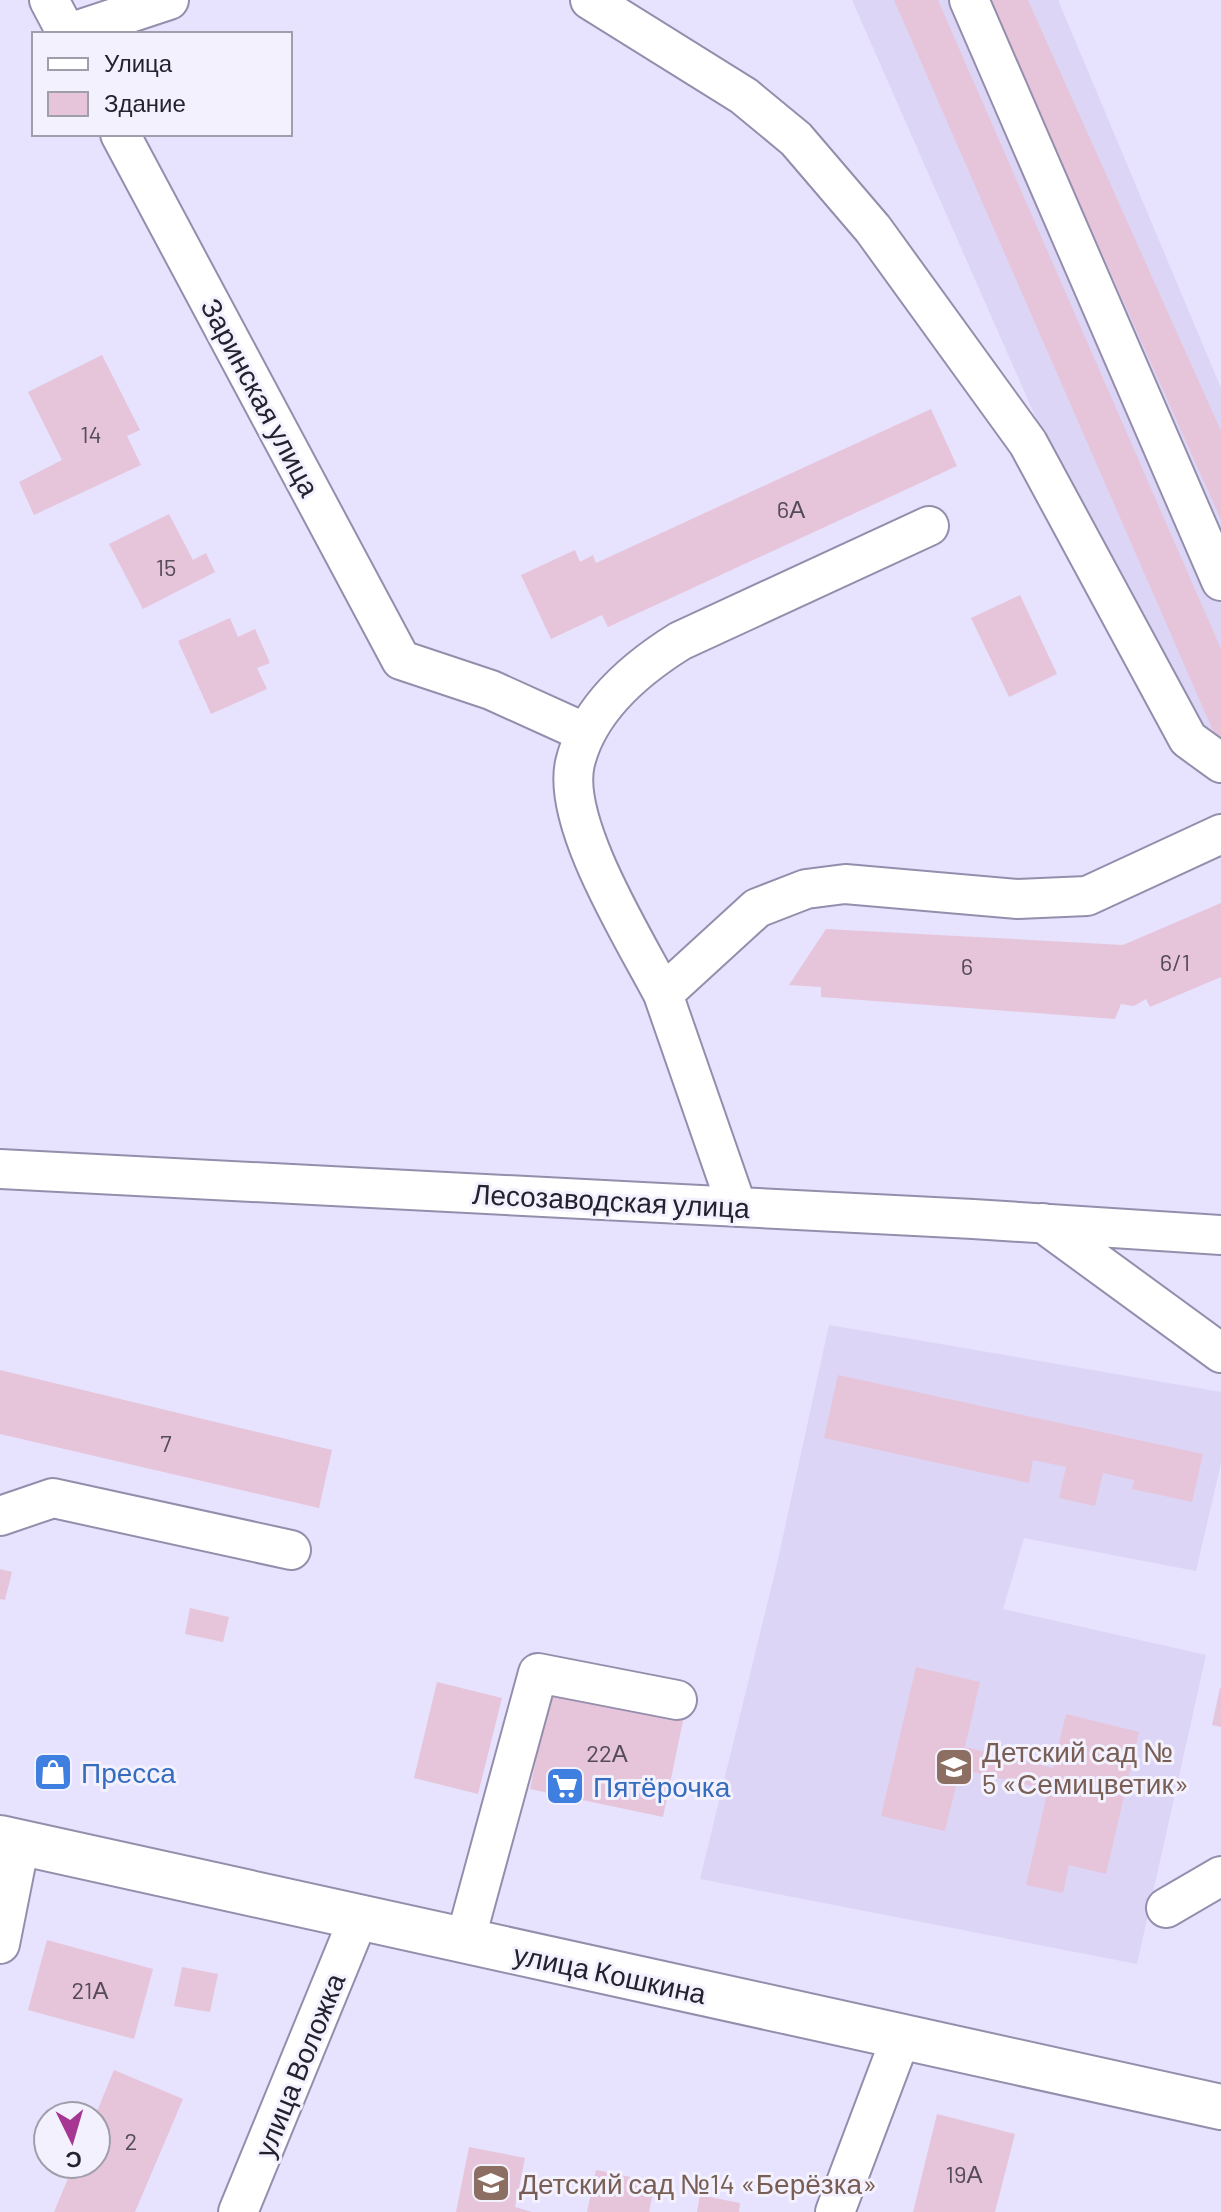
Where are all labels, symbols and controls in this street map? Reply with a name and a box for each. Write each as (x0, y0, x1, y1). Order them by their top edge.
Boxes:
legend (32, 32, 292, 136)
text: Улица (104, 48, 173, 77)
text: Здание (104, 88, 186, 117)
street label: Заринская улица (195, 292, 328, 502)
house number: 14 (80, 419, 102, 448)
house number: 6А (777, 494, 805, 523)
house number: 15 (156, 552, 176, 581)
house number: 6/1 (1160, 947, 1190, 976)
house number: 6 (961, 951, 973, 980)
street label: Лесозаводская улица (471, 1176, 751, 1224)
house number: 7 (160, 1428, 172, 1457)
place label: Детский сад № 5 «Семицветик» (982, 1734, 1189, 1800)
house number: 22А (586, 1738, 628, 1767)
school or university icon: Детский сад № 5 «Семицветик» (933, 1746, 975, 1788)
shop icon: Пресса (32, 1751, 74, 1793)
place label: Пресса (81, 1755, 176, 1789)
supermarket icon: Пятёрочка (544, 1765, 586, 1807)
place label: Пятёрочка (593, 1769, 731, 1803)
street label: улица Кошкина (511, 1936, 710, 2010)
street label: улица Воложка (247, 1968, 351, 2162)
house number: 21А (72, 1975, 108, 2004)
north arrow (32, 2100, 112, 2180)
house number: 2 (125, 2126, 137, 2155)
text: С (65, 2147, 83, 2175)
house number: 19А (946, 2159, 982, 2188)
school or university icon: Детский сад №14 «Берёзка» (470, 2162, 512, 2204)
place label: Детский сад №14 «Берёзка» (519, 2166, 877, 2200)

